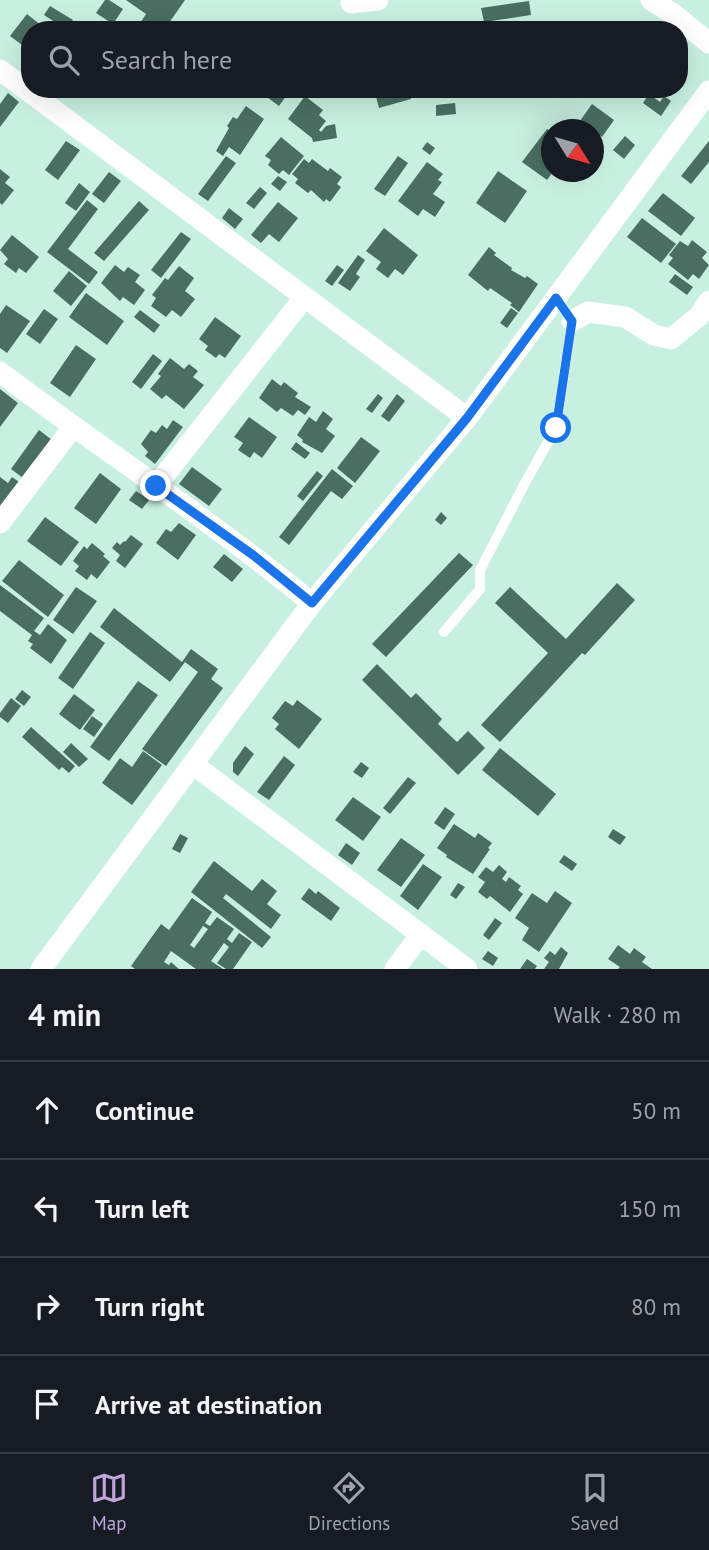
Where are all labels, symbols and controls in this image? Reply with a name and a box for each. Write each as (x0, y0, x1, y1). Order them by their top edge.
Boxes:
search box (21, 21, 688, 98)
icon: search (45, 41, 83, 79)
text: Search here (101, 43, 232, 76)
north arrow (541, 119, 604, 182)
route start (540, 412, 571, 443)
route end (140, 470, 171, 501)
text: 4 min (28, 995, 101, 1034)
text: Walk · 280 m (554, 1000, 681, 1029)
icon: ahead (28, 1091, 66, 1129)
text: Continue (95, 1094, 194, 1127)
text: 50 m (631, 1096, 681, 1125)
icon: left (28, 1189, 66, 1227)
text: Turn left (95, 1192, 189, 1225)
text: 150 m (619, 1194, 681, 1223)
icon: right (28, 1287, 66, 1325)
text: Turn right (95, 1290, 204, 1323)
text: 80 m (631, 1292, 681, 1321)
icon: arrive (28, 1385, 66, 1423)
text: Arrive at destination (95, 1388, 322, 1421)
tab: Map (90, 1469, 128, 1535)
tab: Directions (308, 1469, 390, 1535)
tab: Saved (571, 1469, 619, 1535)

